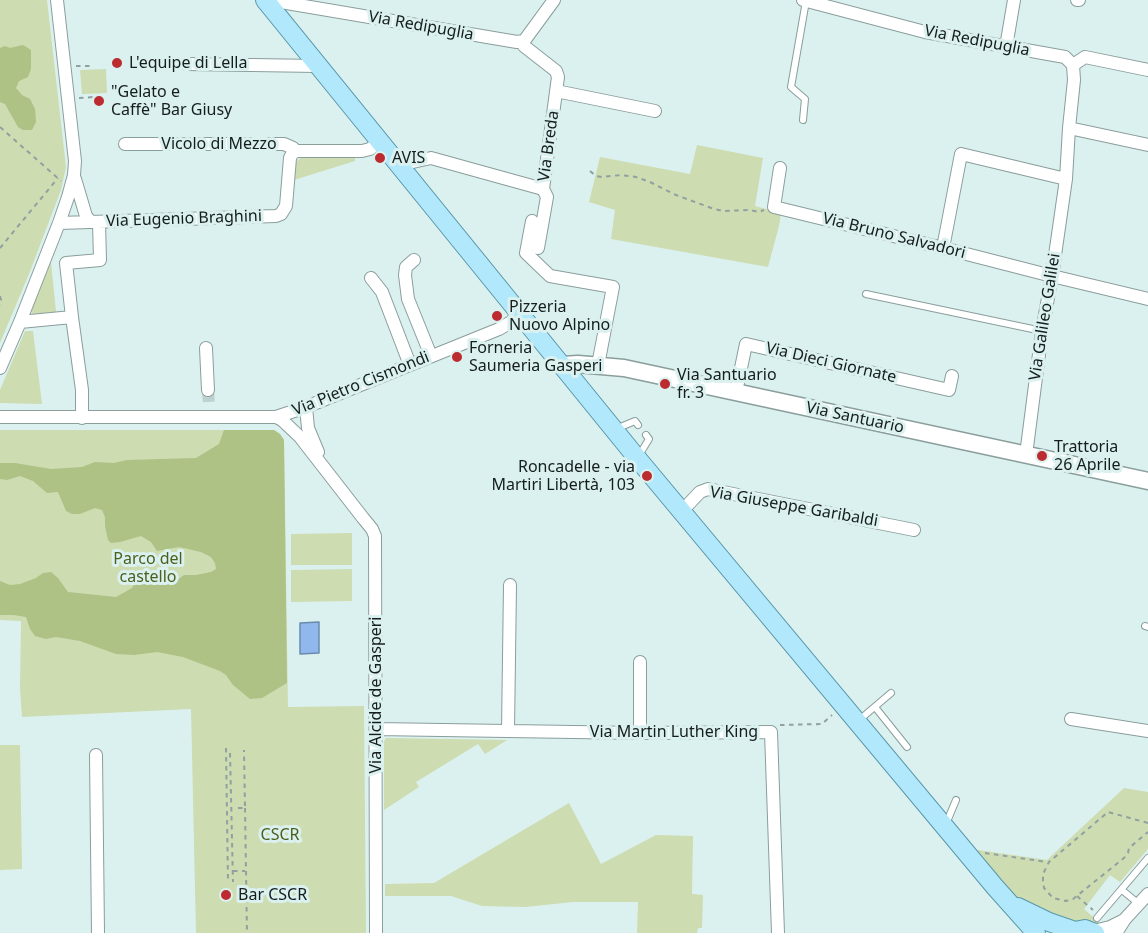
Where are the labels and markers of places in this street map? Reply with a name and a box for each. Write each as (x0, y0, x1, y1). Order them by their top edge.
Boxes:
place label: L'equipe di Lella (129, 53, 247, 73)
marker: L'equipe di Lella (110, 56, 124, 70)
place label: "Gelato e Caffè" Bar Giusy (111, 82, 232, 120)
marker: "Gelato e Caffè" Bar Giusy (92, 94, 106, 108)
place label: AVIS (392, 148, 425, 168)
marker: AVIS (373, 151, 387, 165)
place label: Pizzeria Nuovo Alpino (509, 297, 610, 335)
marker: Pizzeria Nuovo Alpino (490, 309, 504, 323)
place label: Forneria Saumeria Gasperi (469, 338, 602, 376)
marker: Forneria Saumeria Gasperi (450, 350, 464, 364)
place label: Via Santuario fr. 3 (677, 365, 777, 403)
marker: Via Santuario fr. 3 (658, 377, 672, 391)
place label: Trattoria 26 Aprile (1054, 437, 1120, 475)
marker: Trattoria 26 Aprile (1035, 449, 1049, 463)
place label: Roncadelle - via Martiri Libertà, 103 (491, 457, 635, 495)
marker: Roncadelle - via Martiri Libertà, 103 (640, 469, 654, 483)
place label: Bar CSCR (238, 885, 307, 905)
marker: Bar CSCR (219, 888, 233, 902)

